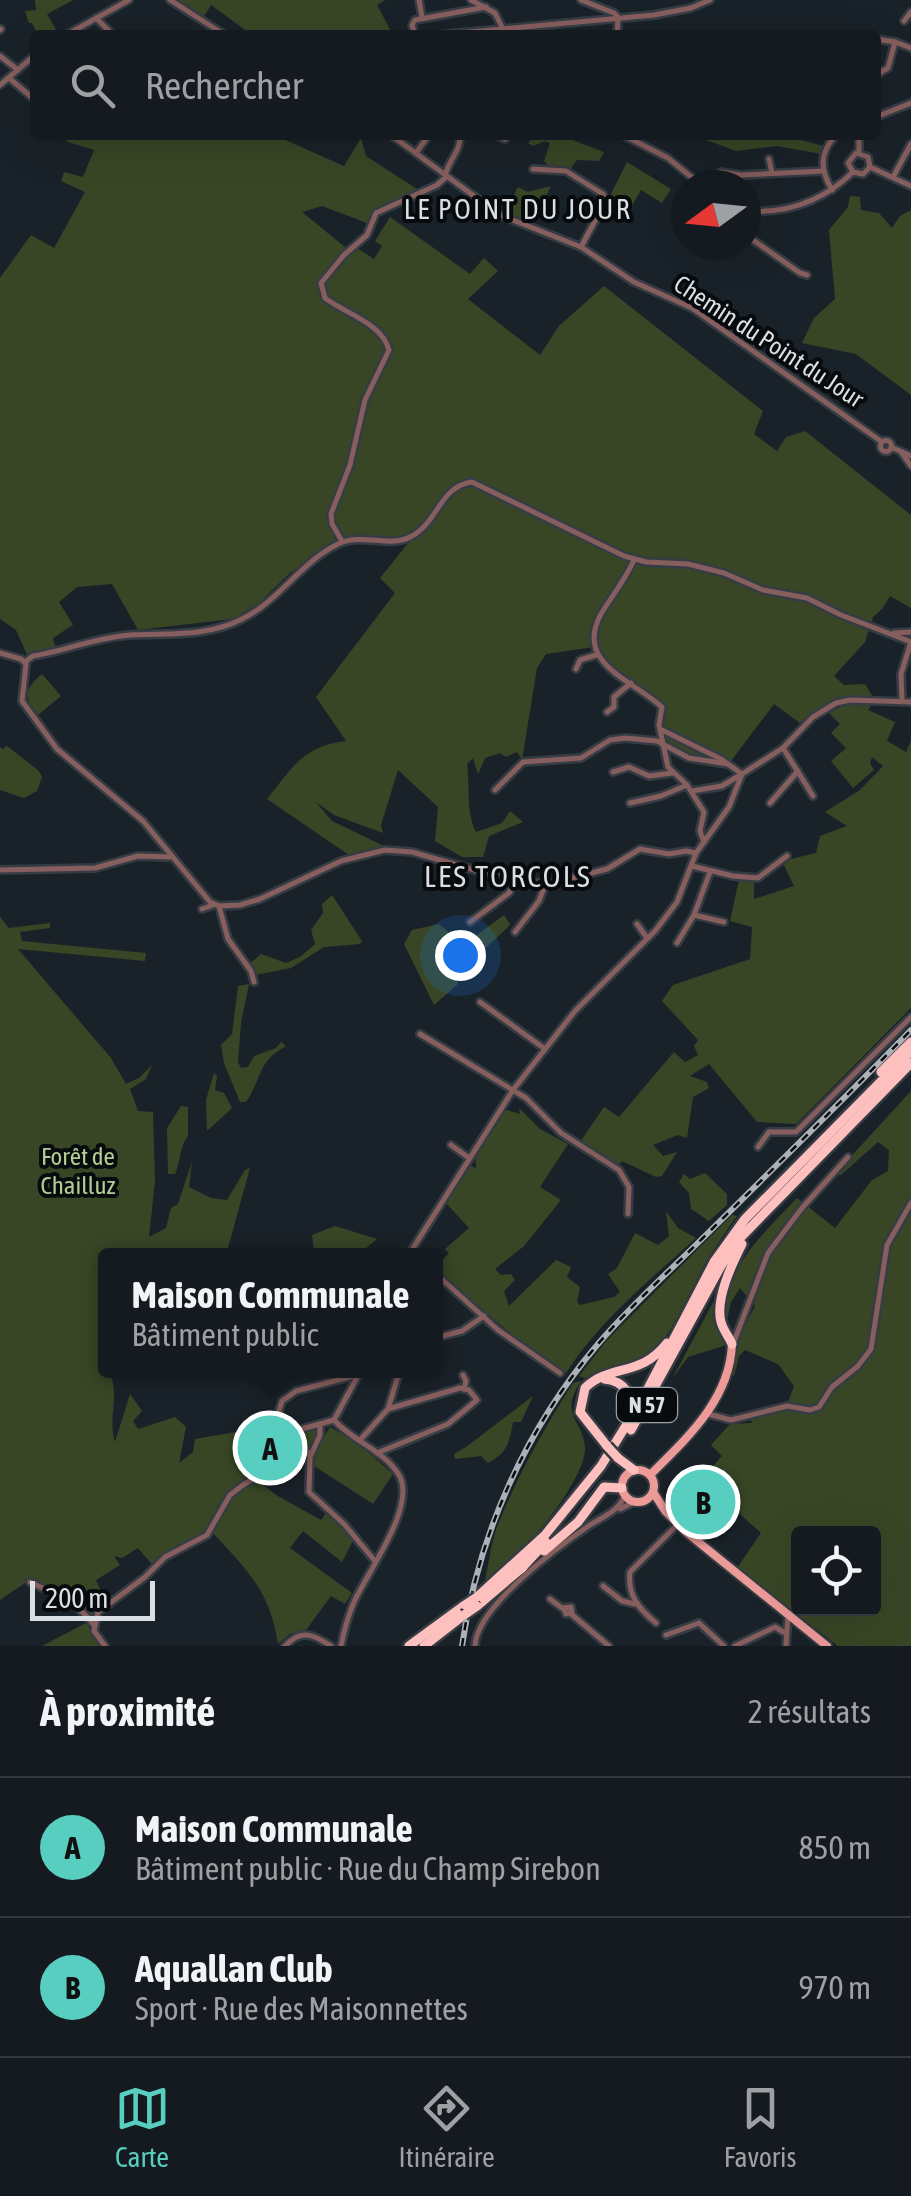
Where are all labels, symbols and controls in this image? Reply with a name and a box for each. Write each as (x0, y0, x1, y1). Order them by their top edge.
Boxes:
search box (30, 30, 881, 140)
icon: search (65, 58, 120, 113)
text: Rechercher (145, 64, 303, 107)
north arrow (671, 170, 761, 260)
district label: LE POINT DU JOUR (404, 193, 632, 225)
street label: Chemin du Point du Jour (669, 269, 869, 413)
district label: LES TORCOLS (424, 859, 592, 893)
your location (435, 930, 486, 981)
park label: Forêt de Chailluz (40, 1142, 116, 1199)
popup (98, 1248, 443, 1378)
text: Maison Communale (132, 1273, 409, 1316)
text: Bâtiment public (132, 1316, 318, 1353)
road number: N 57 (617, 1388, 677, 1422)
pin: A (238, 1410, 302, 1486)
pin: B (670, 1464, 736, 1540)
map controls (791, 1526, 881, 1616)
button: locate (791, 1526, 881, 1616)
scale bar (30, 1576, 155, 1620)
text: 200 m (45, 1582, 108, 1614)
text: À proximité (40, 1687, 215, 1735)
text: 2 résultats (748, 1693, 871, 1730)
text: Maison Communale (135, 1807, 413, 1850)
text: A (65, 1829, 80, 1866)
text: 850 m (798, 1829, 871, 1866)
text: Bâtiment public · Rue du Champ Sirebon (135, 1850, 601, 1887)
text: Aquallan Club (135, 1947, 333, 1990)
text: B (65, 1969, 80, 2006)
text: 970 m (798, 1969, 871, 2006)
text: Sport · Rue des Maisonnettes (135, 1990, 468, 2027)
tab: Carte (115, 2081, 170, 2173)
tab: Itinéraire (399, 2081, 495, 2173)
tab: Favoris (724, 2081, 796, 2173)

